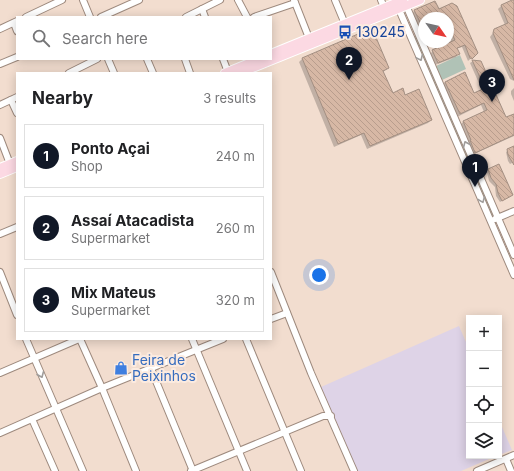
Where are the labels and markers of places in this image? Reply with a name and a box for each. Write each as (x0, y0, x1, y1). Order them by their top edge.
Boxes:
place label: 130245 (356, 23, 405, 40)
bus stop icon: 130245 (337, 24, 353, 40)
pin: 2 (336, 47, 362, 80)
pin: 3 (479, 69, 505, 102)
pin: 1 (462, 154, 488, 187)
place label: Feira de Peixinhos (132, 351, 196, 384)
shop icon: Feira de Peixinhos (113, 360, 129, 376)

